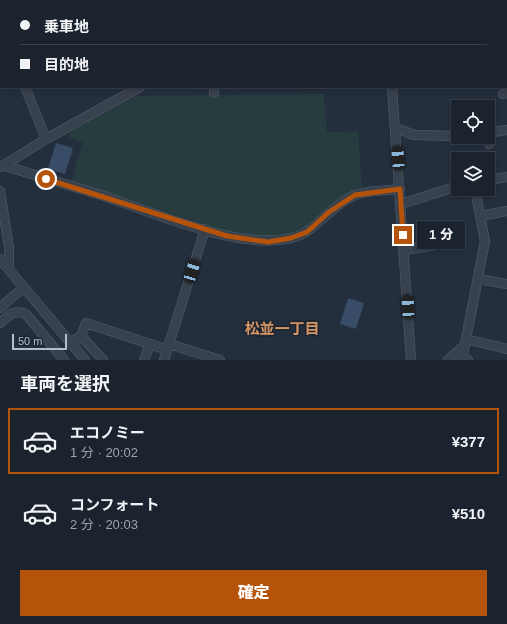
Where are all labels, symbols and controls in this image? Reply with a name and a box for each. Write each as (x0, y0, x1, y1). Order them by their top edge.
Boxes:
text: 乗車地 (44, 18, 89, 35)
text: 目的地 (44, 56, 89, 73)
map controls (451, 100, 495, 196)
button: locate (451, 100, 495, 144)
car (391, 146, 405, 170)
button: layers (451, 152, 495, 196)
route start (37, 170, 55, 188)
callout: 1 分 (417, 221, 465, 249)
route end (394, 226, 412, 244)
text: 1 分 (429, 227, 453, 242)
car (183, 258, 201, 284)
car (401, 295, 415, 319)
district label: 松並一丁目 (244, 320, 320, 337)
scale bar (12, 332, 67, 351)
text: 50 m (18, 335, 42, 347)
text: 車両を選択 (20, 374, 110, 394)
icon: car (22, 423, 58, 459)
text: エコノミー (70, 424, 145, 441)
text: ¥377 (452, 433, 485, 450)
text: 1 分 · 20:02 (70, 445, 138, 460)
icon: car (22, 495, 58, 531)
text: コンフォート (70, 496, 160, 513)
text: ¥510 (452, 505, 485, 522)
text: 2 分 · 20:03 (70, 517, 138, 532)
button: 確定 (20, 570, 487, 616)

